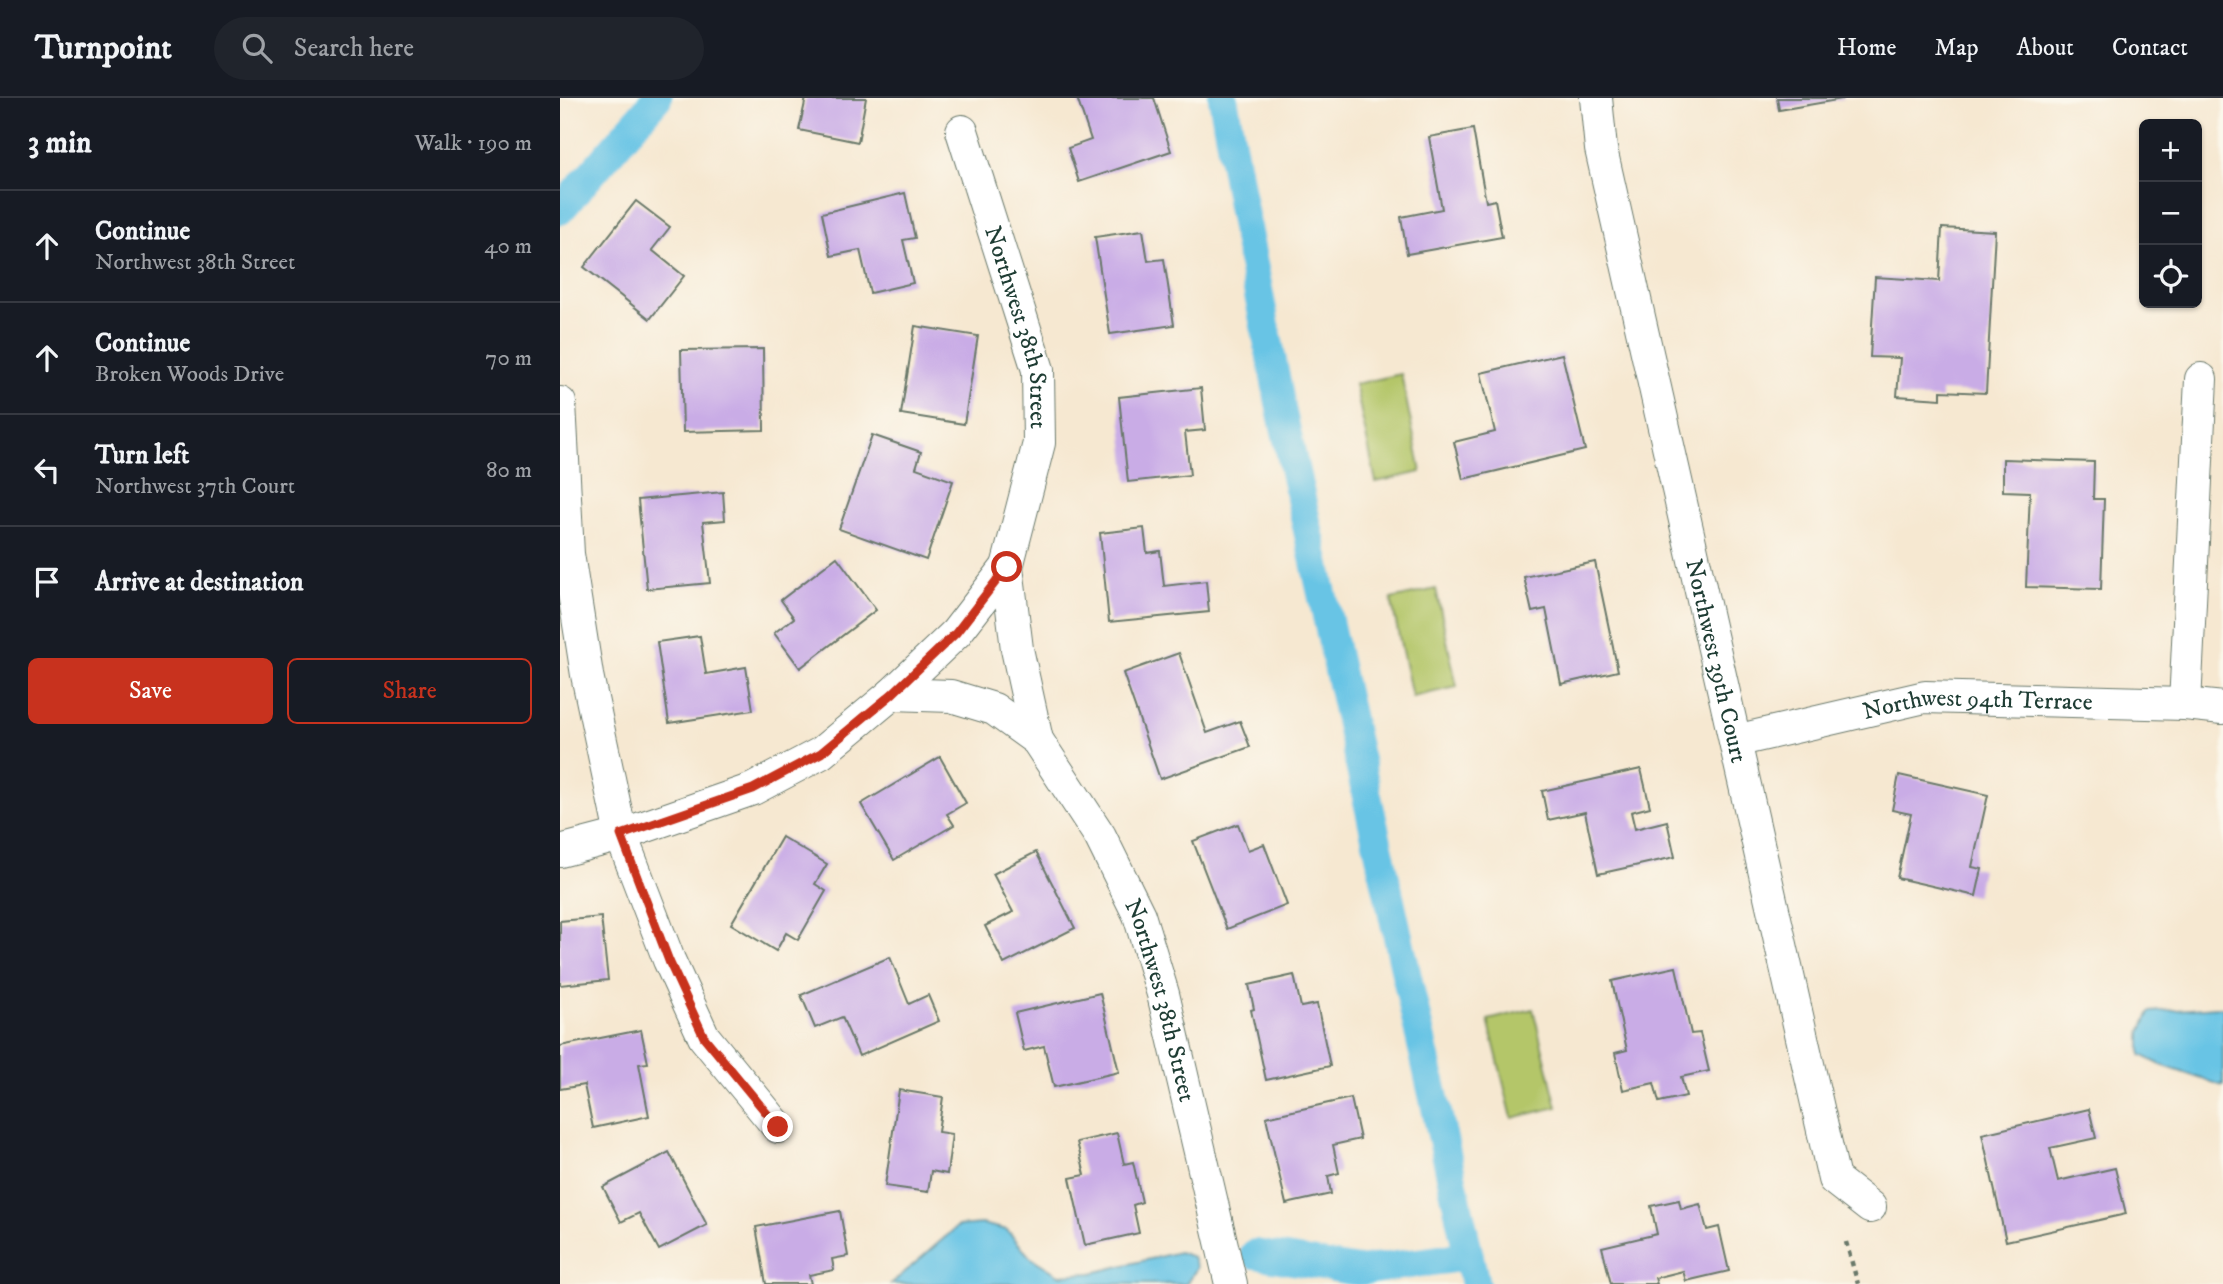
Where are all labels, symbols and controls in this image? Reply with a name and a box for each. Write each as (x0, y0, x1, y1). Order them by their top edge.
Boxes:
search box (214, 17, 704, 80)
text: Turnpoint (35, 28, 172, 69)
icon: search (238, 29, 276, 67)
text: Search here (294, 32, 414, 65)
text: Home (1837, 33, 1896, 63)
text: Map (1934, 33, 1979, 63)
text: About (2017, 33, 2074, 63)
text: Contact (2112, 33, 2188, 63)
map controls (2139, 119, 2202, 308)
button: + (2139, 119, 2202, 182)
text: 3 min (28, 125, 92, 162)
text: Walk · 190 m (414, 129, 532, 158)
button: − (2139, 182, 2202, 245)
text: Continue (95, 215, 190, 248)
street label: Northwest 38th Street (977, 222, 1053, 429)
icon: ahead (28, 227, 66, 265)
text: 40 m (484, 232, 532, 261)
button: locate (2139, 245, 2202, 308)
text: Northwest 38th Street (95, 248, 295, 277)
text: Continue (95, 327, 190, 360)
icon: ahead (28, 339, 66, 377)
text: 70 m (485, 344, 532, 373)
text: Broken Woods Drive (95, 360, 284, 389)
text: Turn left (95, 439, 189, 472)
icon: left (28, 451, 66, 489)
text: 80 m (486, 456, 532, 485)
text: Northwest 37th Court (95, 472, 295, 501)
route start (991, 551, 1022, 582)
street label: Northwest 39th Court (1678, 556, 1753, 766)
icon: arrive (28, 563, 66, 601)
text: Arrive at destination (95, 566, 304, 599)
button: Save (28, 658, 273, 724)
button: Share (287, 658, 532, 724)
street label: Northwest 94th Terrace (1860, 683, 2093, 727)
street label: Northwest 38th Street (1117, 894, 1202, 1105)
route end (762, 1111, 793, 1142)

